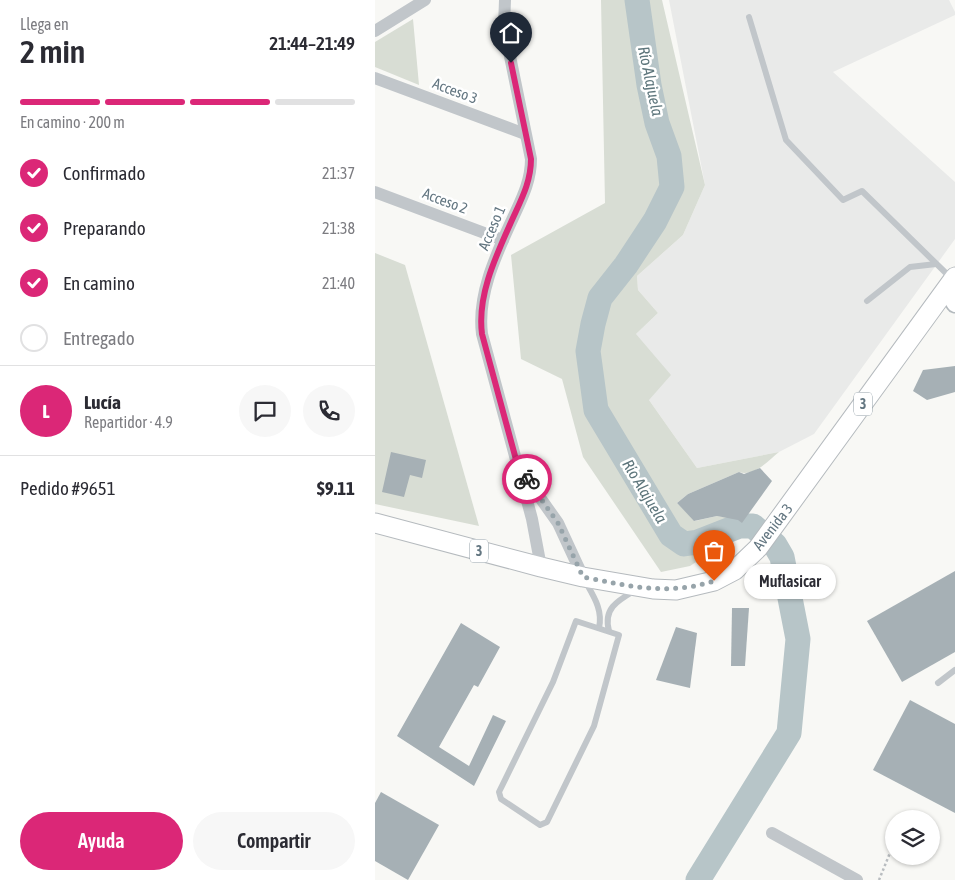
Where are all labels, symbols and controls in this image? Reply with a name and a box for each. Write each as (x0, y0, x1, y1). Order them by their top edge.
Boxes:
pin (490, 12, 532, 63)
text: Llega en (20, 15, 69, 33)
icon: home (497, 19, 525, 47)
text: 21:44–21:49 (269, 32, 355, 54)
text: 2 min (20, 33, 85, 70)
water label: Río Alajuela (634, 45, 667, 118)
street label: Acceso 3 (430, 74, 480, 107)
text: En camino · 200 m (20, 113, 125, 131)
icon: check (20, 159, 48, 187)
text: Confirmado (63, 162, 145, 184)
text: 21:37 (322, 164, 355, 182)
street label: Acceso 2 (420, 184, 470, 217)
street label: Acceso 1 (475, 203, 508, 253)
icon: check (20, 214, 48, 242)
text: Preparando (63, 217, 146, 239)
text: 21:38 (322, 219, 355, 237)
icon: check (20, 269, 48, 297)
text: En camino (63, 272, 135, 294)
text: 21:40 (322, 274, 355, 292)
text: Entregado (63, 327, 135, 349)
button: chat (239, 385, 291, 437)
button: phone (303, 385, 355, 437)
text: Lucía (84, 391, 121, 413)
road number: 3 (854, 392, 872, 416)
text: L (42, 400, 50, 422)
text: Repartidor · 4.9 (84, 413, 173, 431)
courier (502, 454, 552, 504)
water label: Río Alajuela (618, 456, 671, 527)
icon: bike (513, 465, 541, 493)
text: Pedido #9651 (20, 477, 116, 499)
text: $9.11 (317, 477, 355, 499)
street label: Avenida 3 (749, 500, 796, 553)
pin (693, 530, 735, 581)
icon: bag (700, 537, 728, 565)
road number: 3 (470, 540, 488, 562)
callout: Muflasicar (744, 564, 837, 598)
text: Muflasicar (759, 572, 821, 590)
map controls (885, 810, 940, 865)
button: layers (885, 810, 940, 865)
button: Ayuda (20, 812, 183, 870)
button: Compartir (193, 812, 355, 870)

